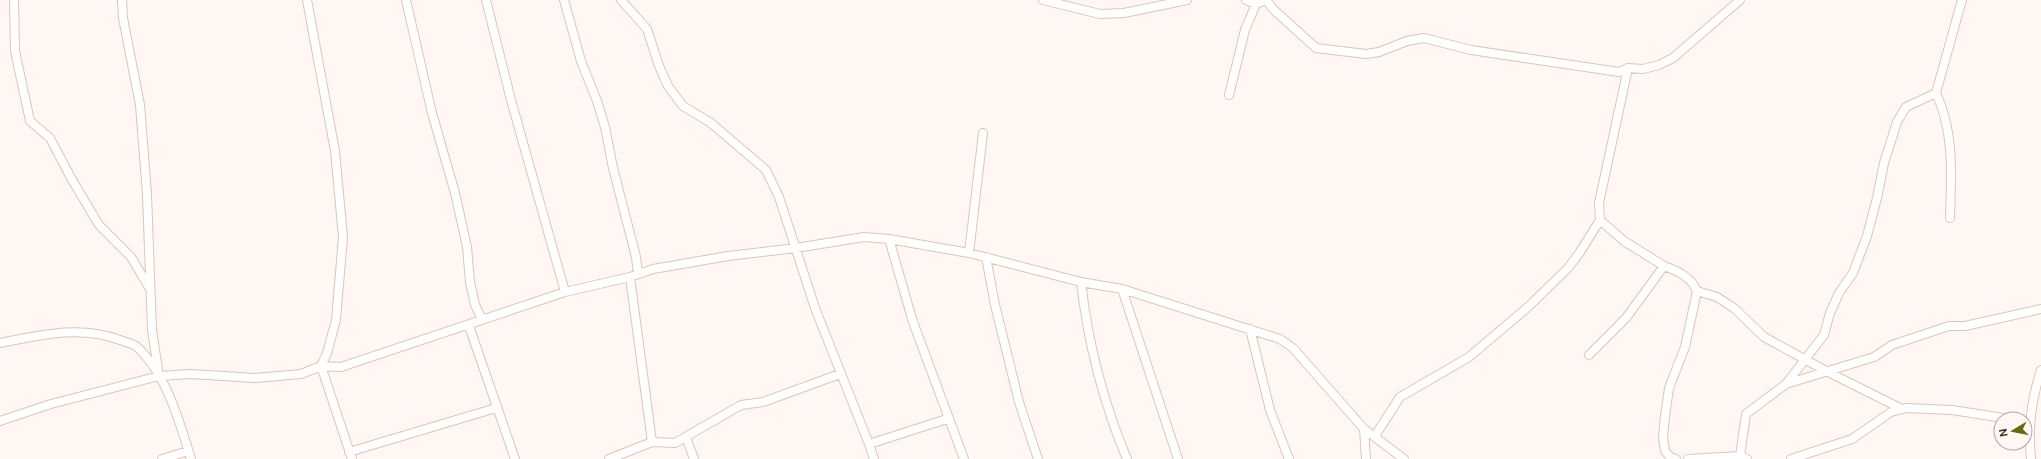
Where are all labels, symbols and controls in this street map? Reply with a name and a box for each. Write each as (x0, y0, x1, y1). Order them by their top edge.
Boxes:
north arrow (1993, 411, 2033, 451)
text: N (1996, 428, 2011, 438)

